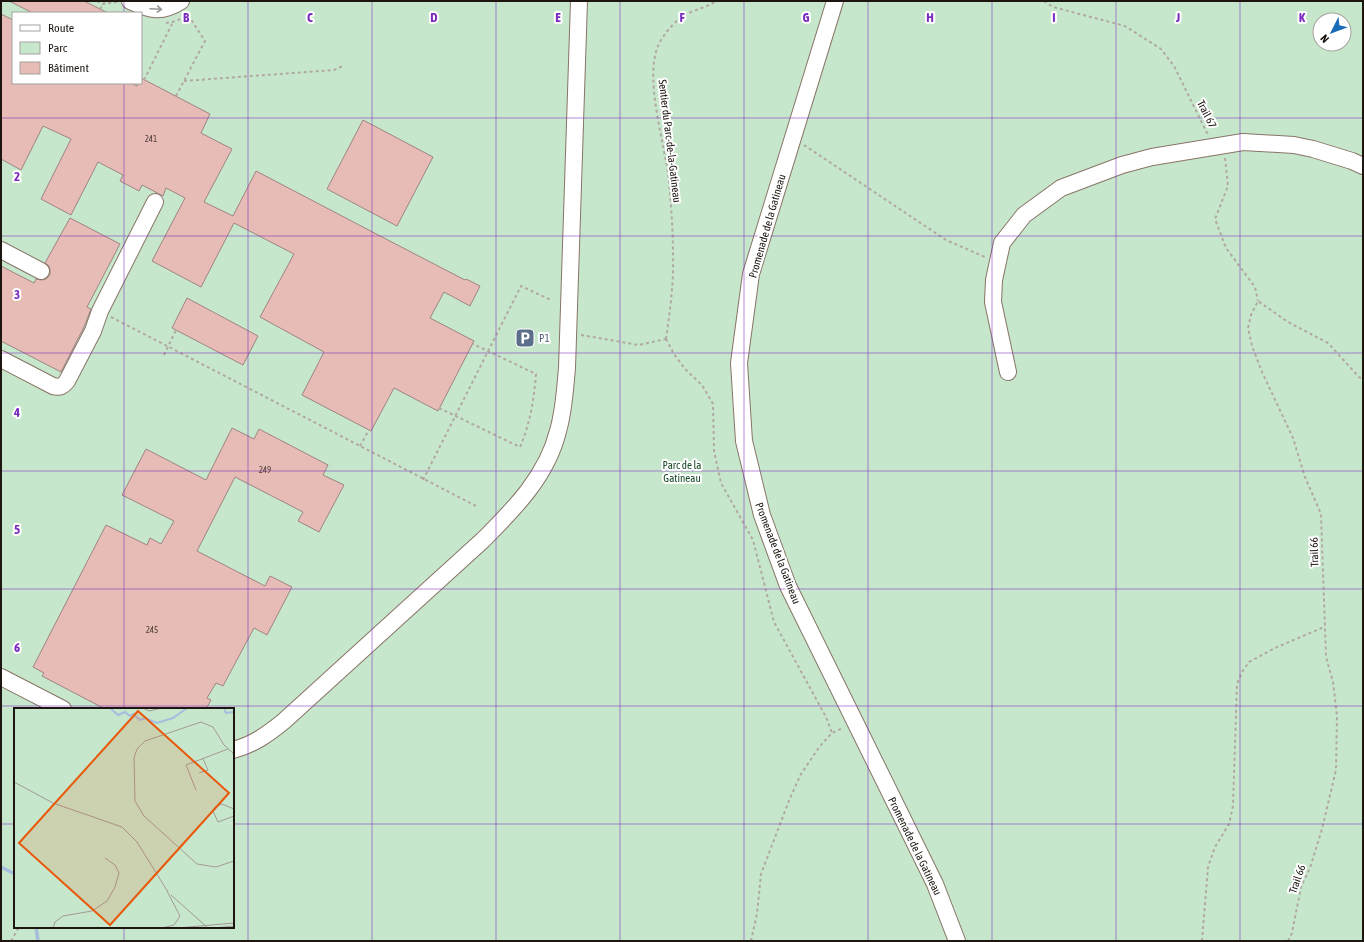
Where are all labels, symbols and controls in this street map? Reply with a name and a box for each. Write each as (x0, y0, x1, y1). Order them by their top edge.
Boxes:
one-way arrow (149, 5, 162, 13)
text: B (183, 10, 190, 25)
text: C (307, 10, 313, 25)
text: D (430, 10, 438, 25)
text: E (555, 10, 561, 25)
text: F (679, 10, 685, 25)
text: G (803, 10, 810, 25)
text: H (926, 10, 934, 25)
text: I (1052, 10, 1056, 25)
text: J (1175, 10, 1180, 25)
text: K (1299, 10, 1306, 25)
legend (12, 12, 142, 84)
north arrow (1312, 12, 1352, 52)
text: Route (48, 21, 74, 35)
text: N (1318, 32, 1331, 45)
text: Parc (48, 41, 68, 55)
text: Bâtiment (48, 61, 89, 75)
street label: Sentier du Parc-de-la-Gatineau (656, 79, 684, 203)
street label: Trail 67 (1195, 98, 1219, 130)
house number: 241 (145, 134, 157, 144)
text: 2 (14, 169, 20, 184)
street label: Promenade de la Gatineau (746, 173, 788, 279)
text: 3 (14, 287, 20, 302)
parking icon: P1 (514, 327, 536, 349)
place label: P1 (539, 332, 550, 344)
text: 4 (13, 405, 20, 420)
park label: Parc de la Gatineau (663, 459, 701, 484)
house number: 249 (259, 465, 271, 475)
street label: Promenade de la Gatineau (753, 501, 803, 605)
text: 5 (14, 522, 20, 537)
street label: Trail 66 (1307, 537, 1321, 567)
house number: 245 (146, 625, 158, 635)
text: 6 (14, 640, 20, 655)
inset map (14, 708, 234, 928)
street label: Promenade de la Gatineau (886, 795, 944, 897)
street label: Trail 66 (1287, 863, 1307, 895)

